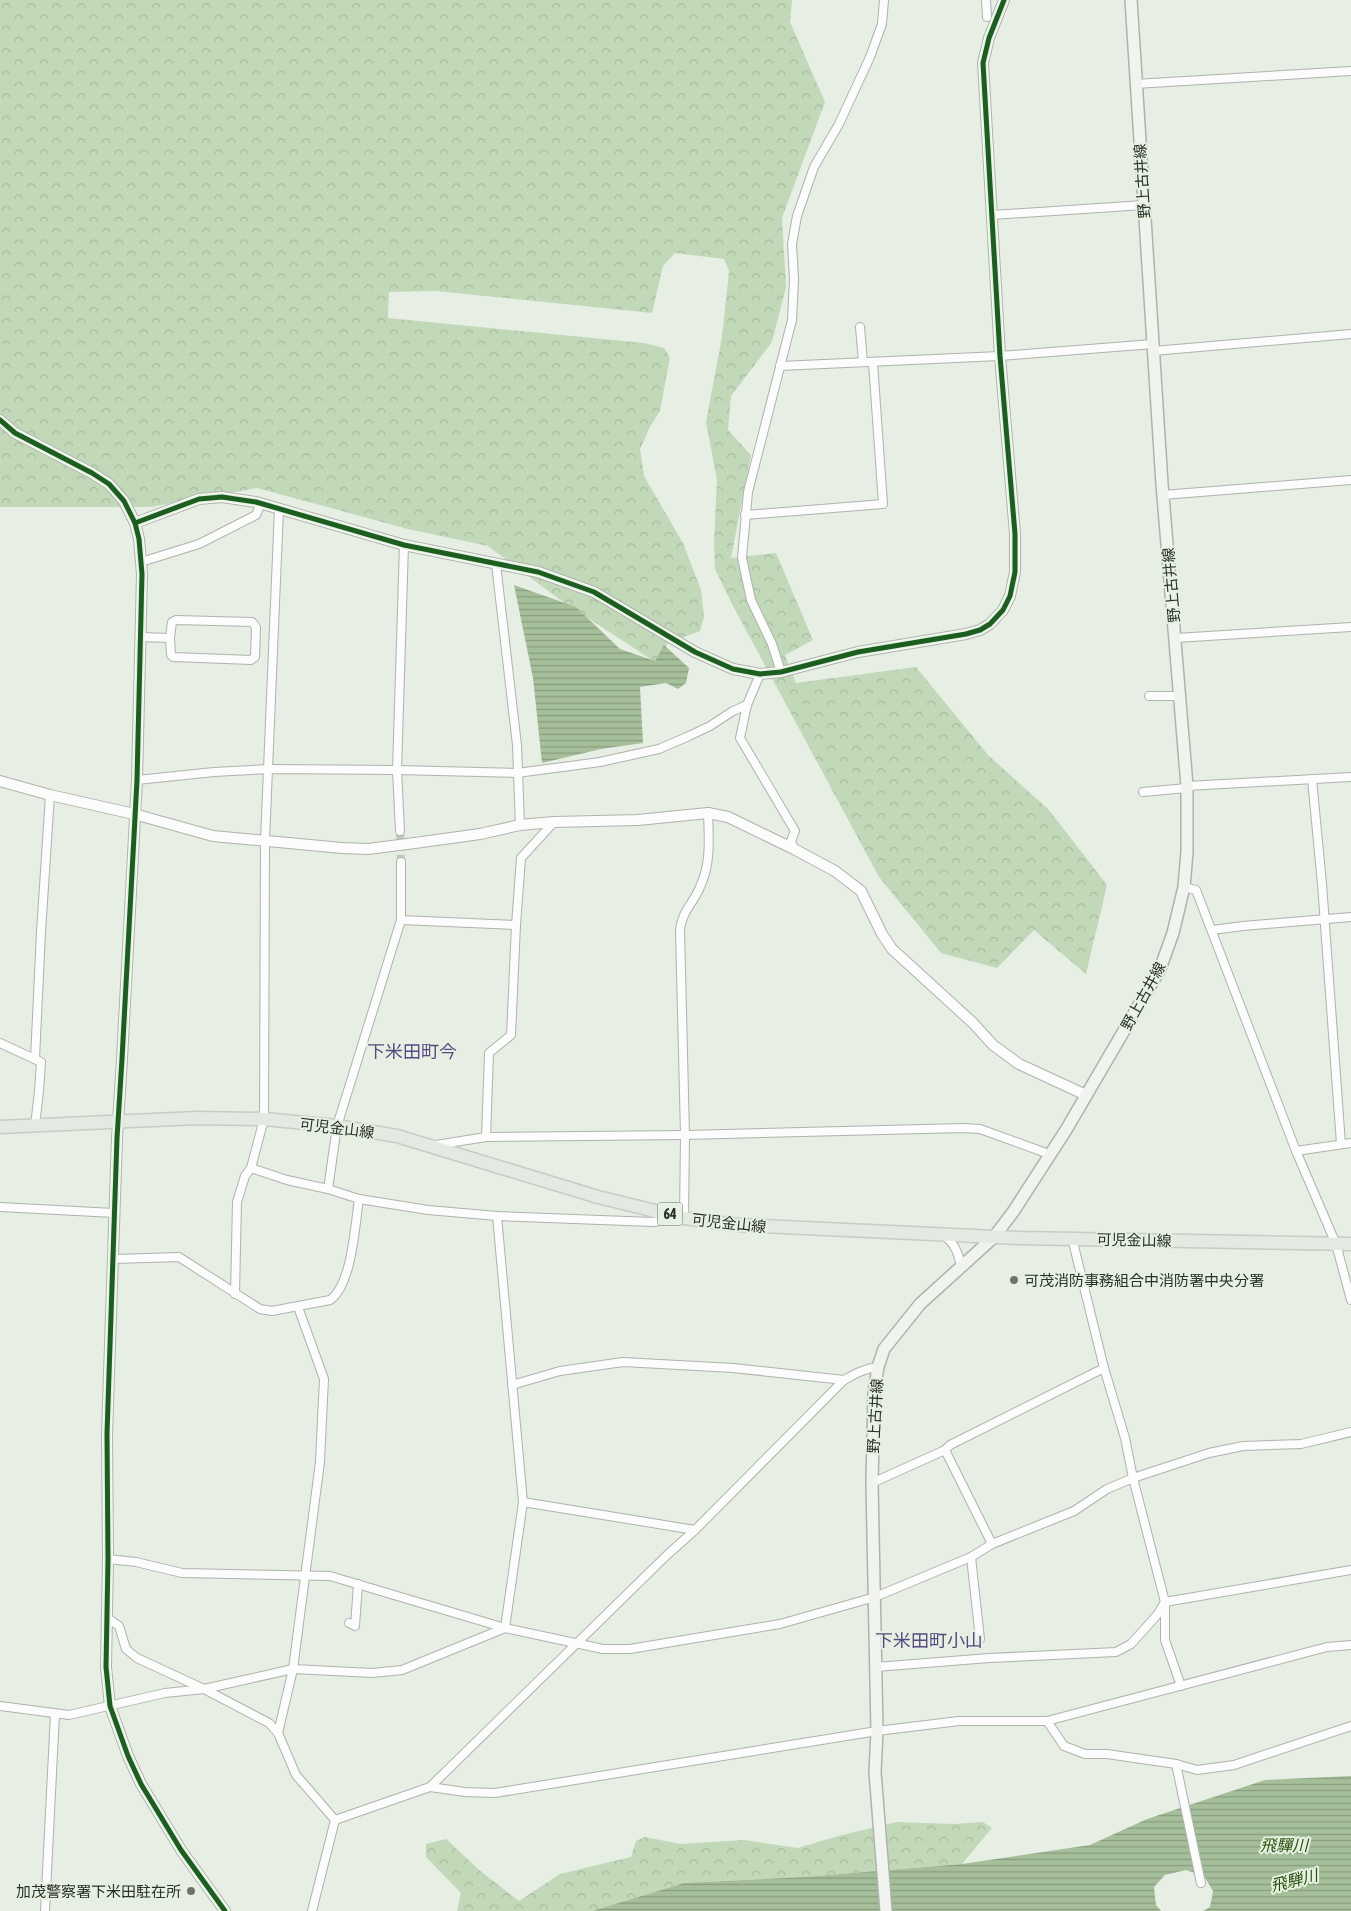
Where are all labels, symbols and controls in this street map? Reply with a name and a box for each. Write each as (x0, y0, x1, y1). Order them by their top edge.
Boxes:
street label: 野上古井線 (1131, 143, 1153, 219)
street label: 野上古井線 (1159, 547, 1183, 623)
street label: 野上古井線 (1117, 959, 1169, 1033)
district label: 下米田町今 (367, 1041, 457, 1062)
street label: 可児金山線 (299, 1115, 375, 1141)
road number: 64 (658, 1202, 682, 1226)
street label: 可児金山線 (691, 1211, 767, 1235)
street label: 可児金山線 (1096, 1231, 1172, 1249)
place label: 可茂消防事務組合中消防署中央分署 (1024, 1272, 1264, 1289)
marker: 可茂消防事務組合中消防署中央分署 (1008, 1274, 1020, 1286)
street label: 野上古井線 (865, 1378, 885, 1454)
district label: 下米田町小山 (875, 1630, 983, 1651)
water label: 飛驒川 (1260, 1836, 1310, 1854)
water label: 飛騨川 (1269, 1865, 1321, 1895)
place label: 加茂警察署下米田駐在所 (16, 1883, 181, 1900)
marker: 加茂警察署下米田駐在所 (185, 1885, 197, 1897)

